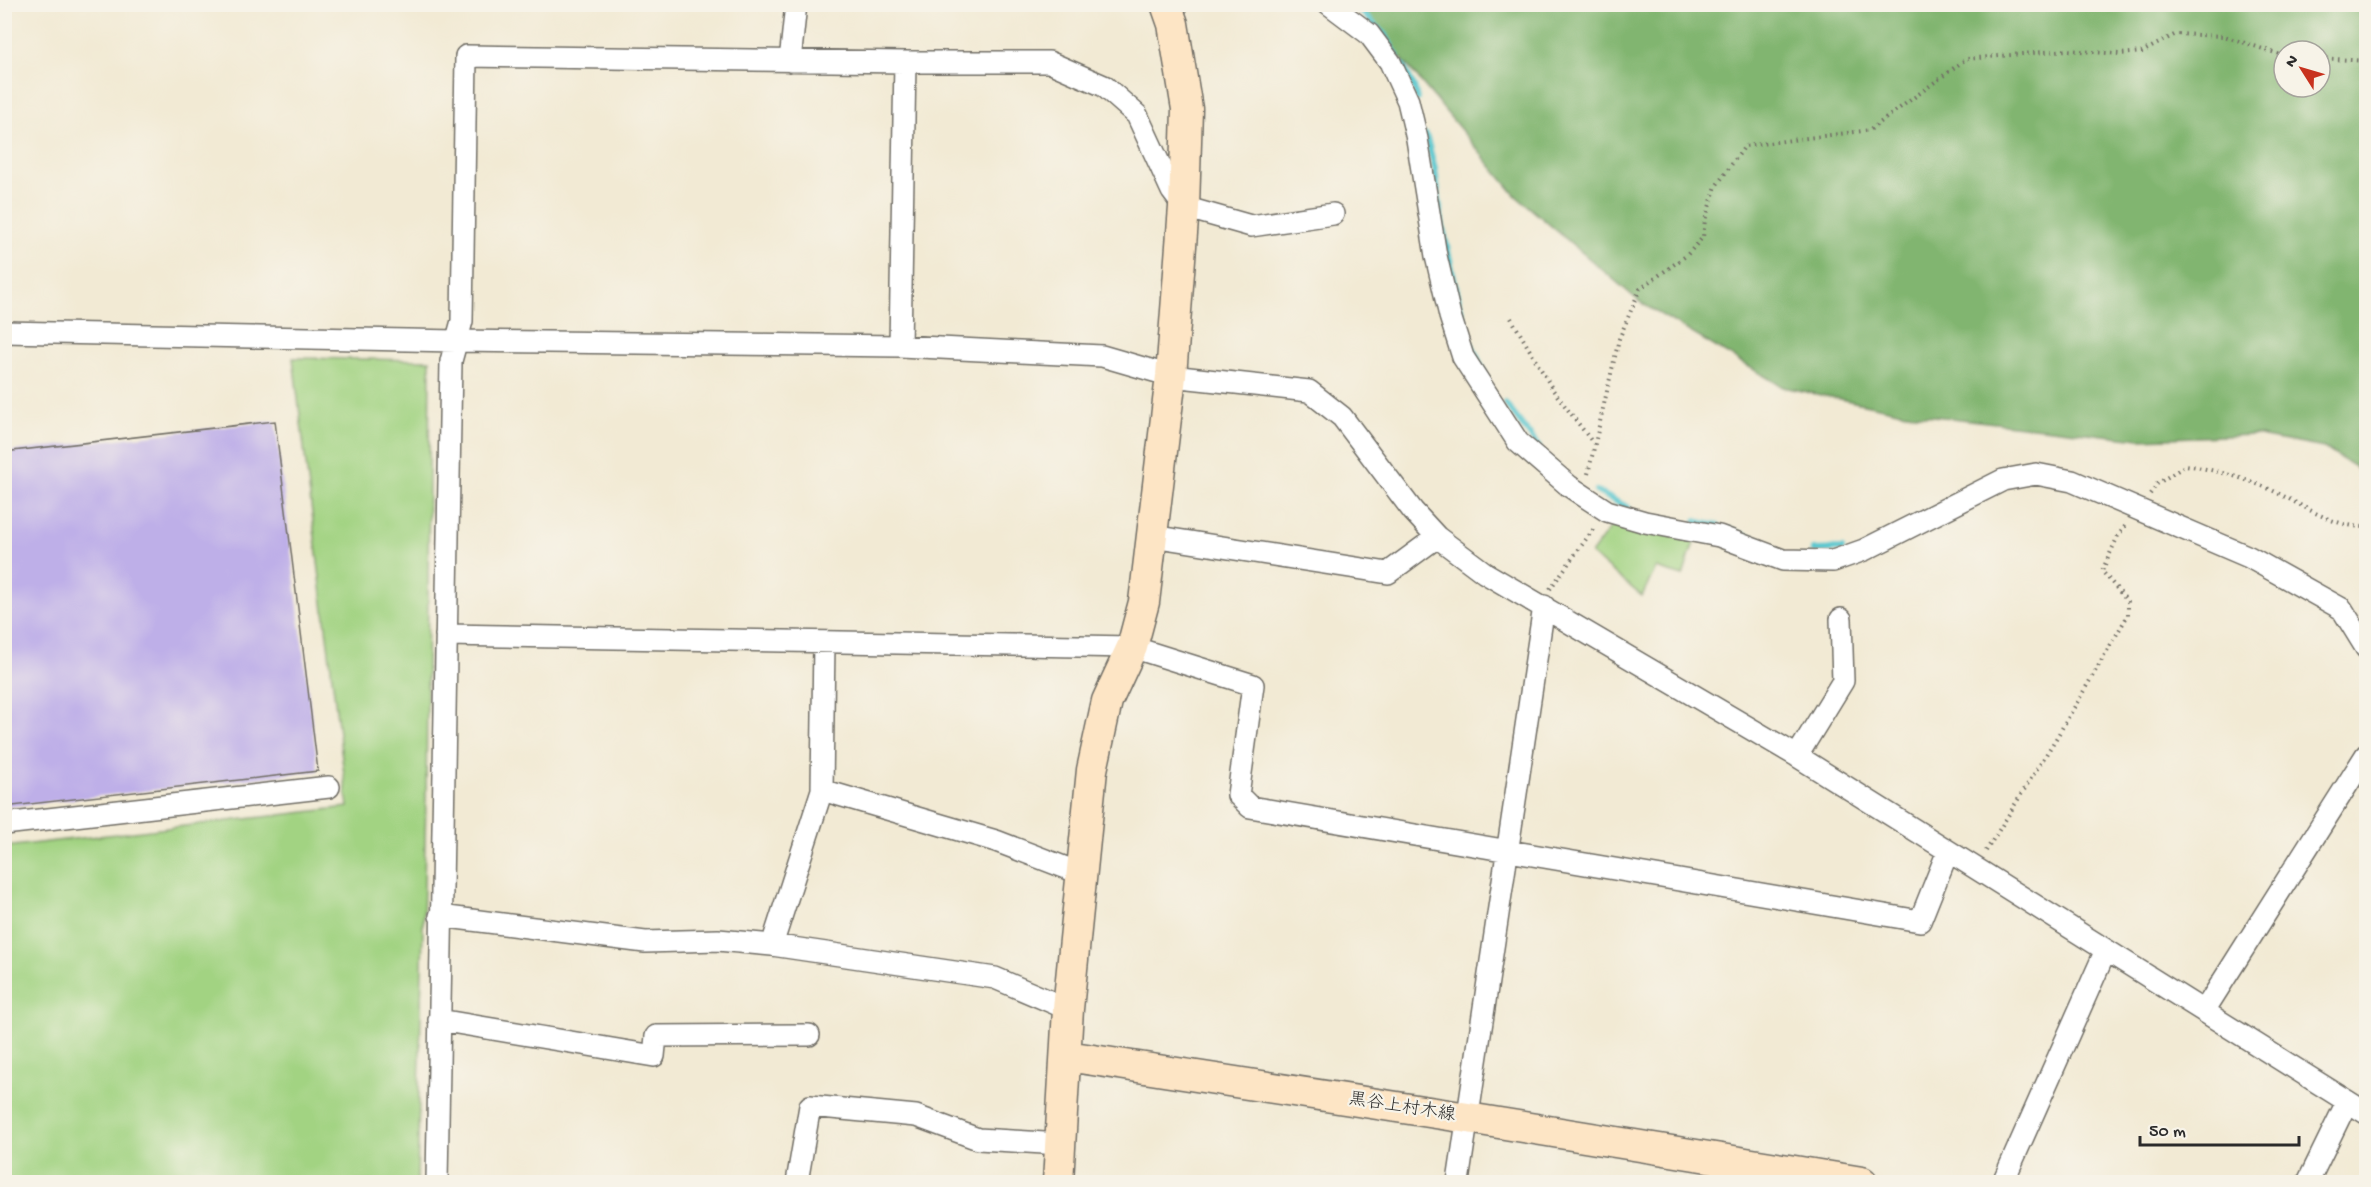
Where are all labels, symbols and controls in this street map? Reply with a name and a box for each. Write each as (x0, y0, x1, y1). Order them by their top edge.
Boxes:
north arrow (2272, 39, 2332, 99)
text: N (2282, 52, 2304, 72)
street label: 黒谷上村木線 (1347, 1088, 1457, 1127)
scale bar (2140, 1109, 2299, 1147)
text: 50 m (2149, 1122, 2186, 1143)

